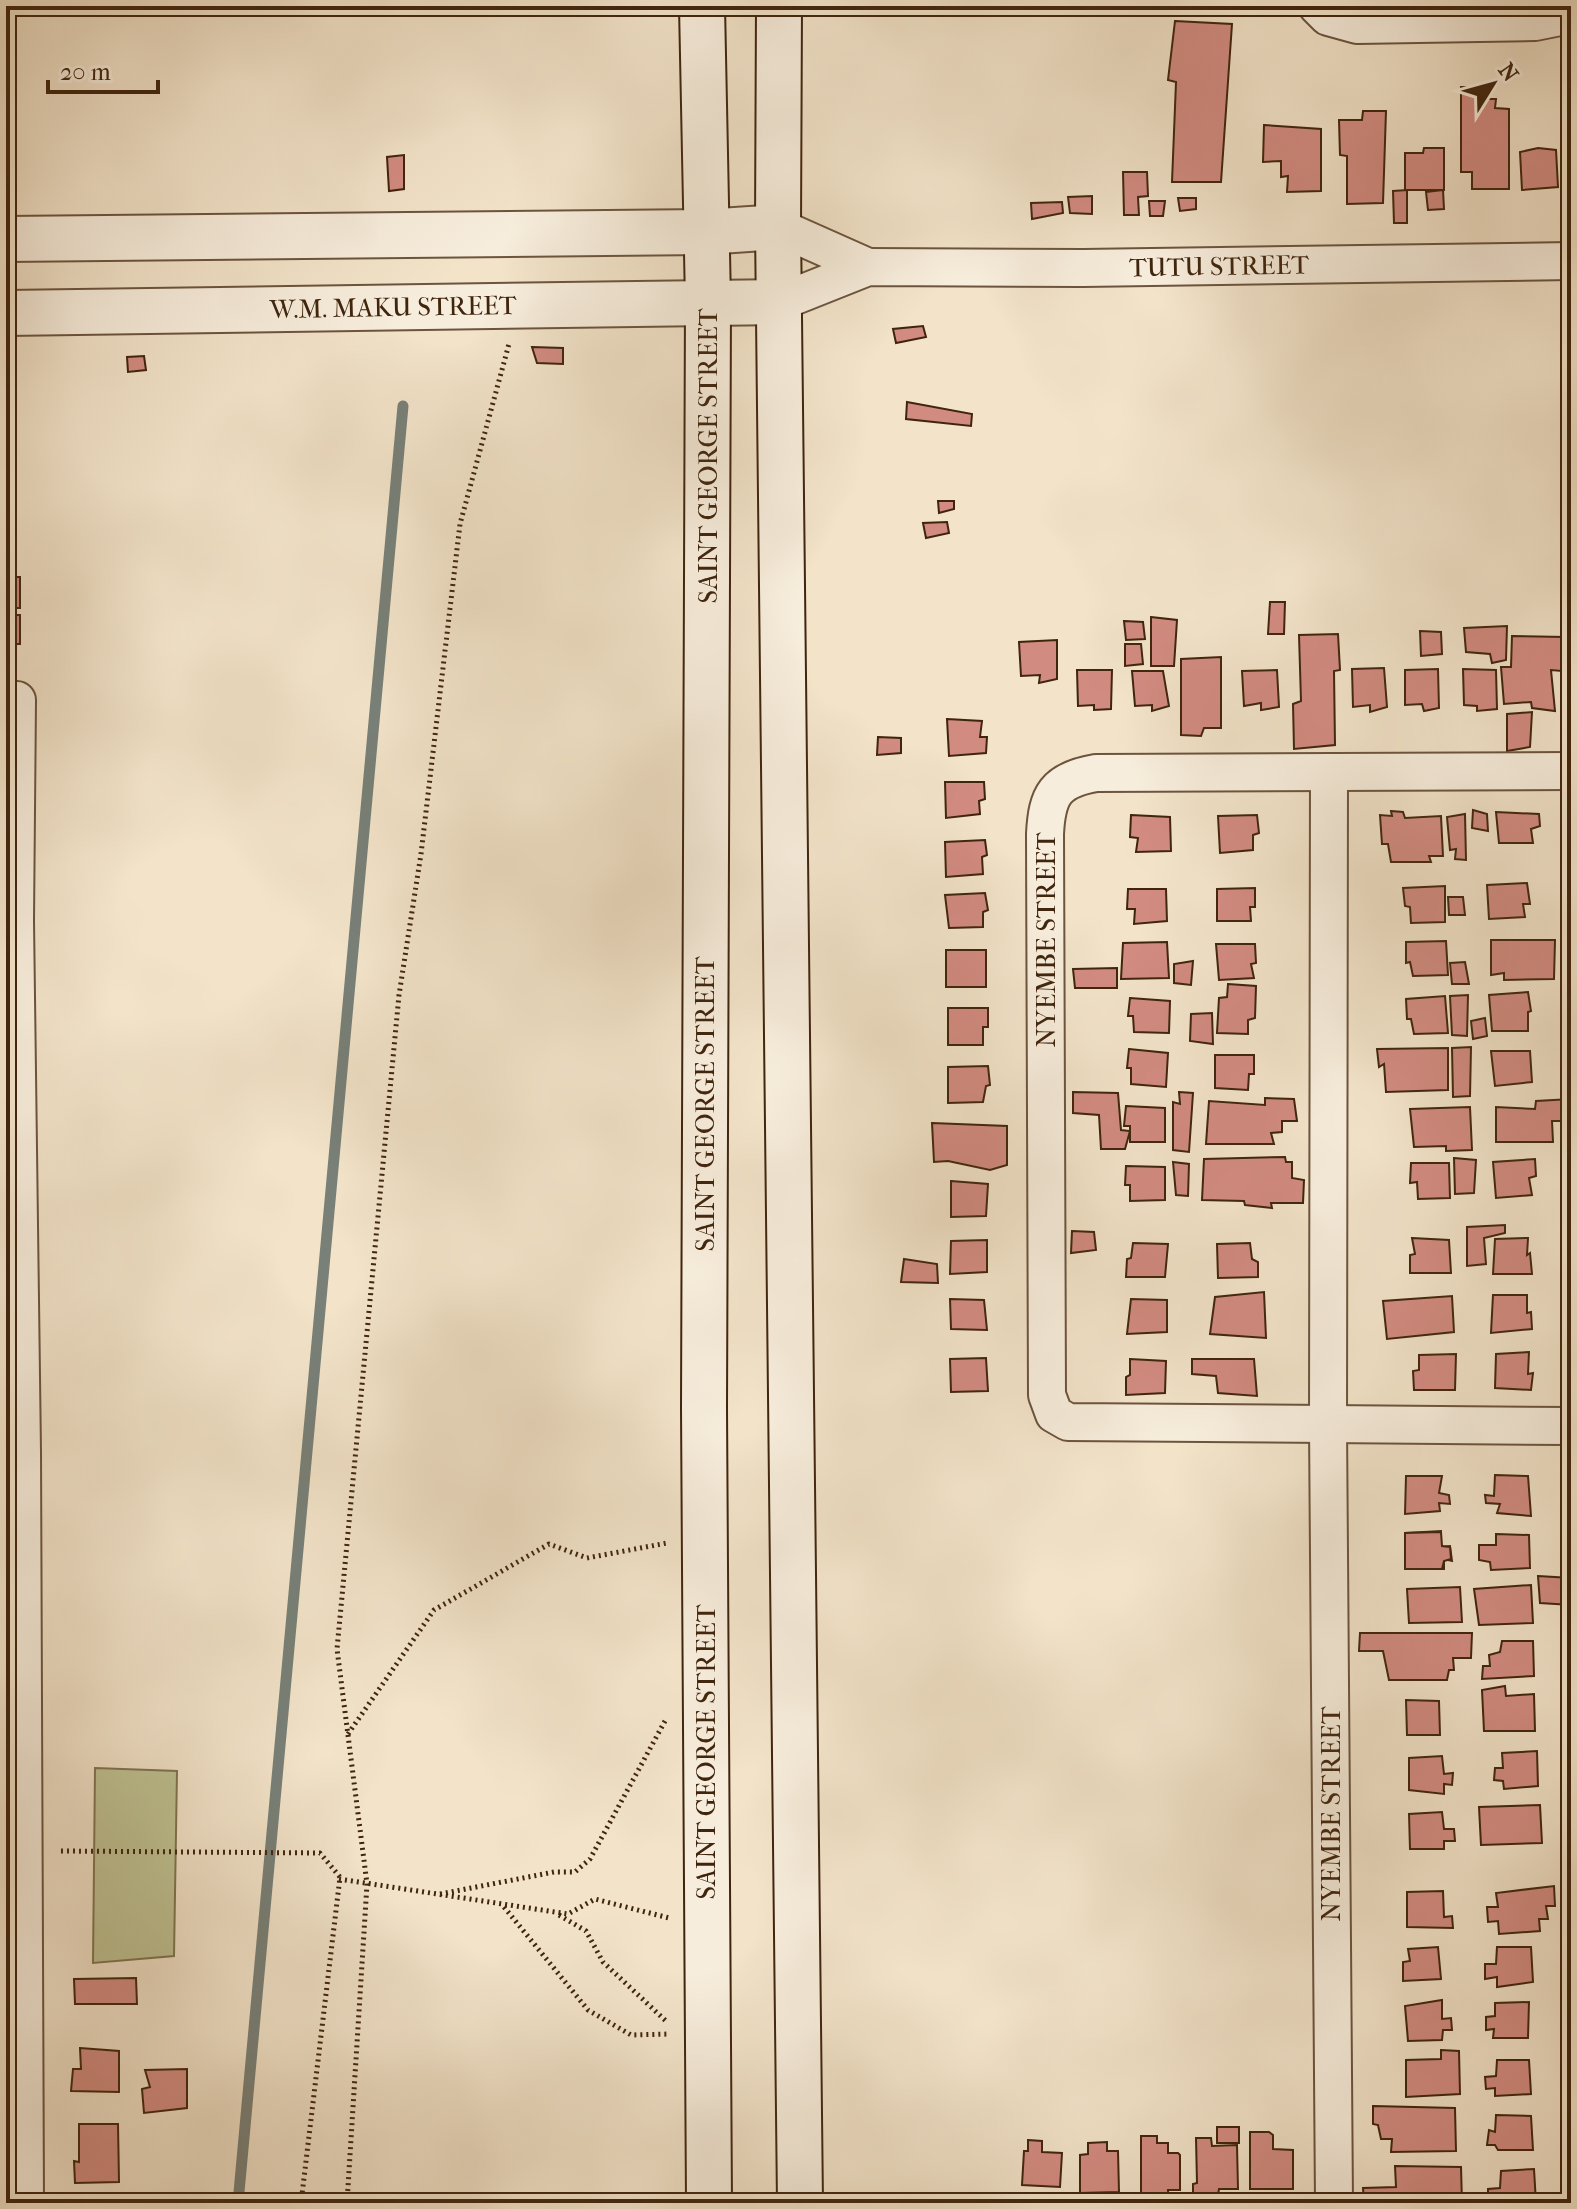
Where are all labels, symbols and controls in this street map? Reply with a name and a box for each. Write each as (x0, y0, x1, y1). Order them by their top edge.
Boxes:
scale bar (48, 44, 158, 94)
north arrow (1453, 44, 1533, 124)
text: 20 m (60, 58, 111, 86)
text: N (1493, 58, 1524, 87)
street label: TUTU STREET (1129, 249, 1310, 284)
street label: W.M. MAKU STREET (268, 290, 517, 325)
street label: SAINT GEORGE STREET (693, 308, 724, 603)
street label: NYEMBE STREET (1031, 832, 1062, 1048)
street label: SAINT GEORGE STREET (690, 956, 721, 1251)
street label: SAINT GEORGE STREET (691, 1604, 722, 1899)
street label: NYEMBE STREET (1316, 1706, 1347, 1922)

